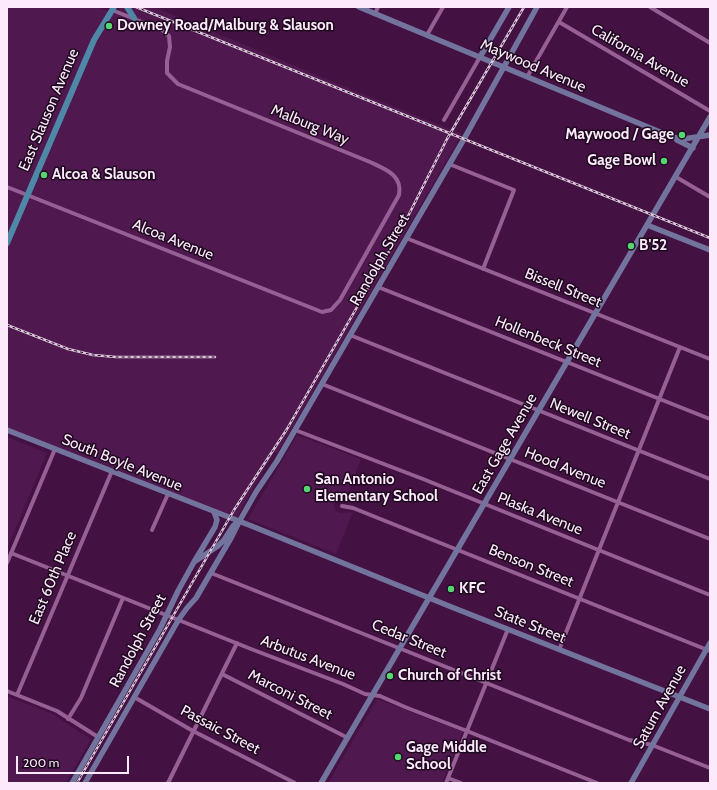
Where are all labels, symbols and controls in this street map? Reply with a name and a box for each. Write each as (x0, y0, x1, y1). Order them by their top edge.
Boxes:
place label: Downey Road/Malburg & Slauson (117, 17, 334, 35)
marker: Downey Road/Malburg & Slauson (104, 21, 114, 31)
street label: California Avenue (588, 21, 692, 91)
street label: Maywood Avenue (477, 36, 589, 96)
street label: East Slauson Avenue (15, 46, 83, 174)
street label: Malburg Way (268, 101, 352, 149)
place label: Maywood / Gage (565, 126, 674, 144)
marker: Maywood / Gage (677, 130, 687, 140)
place label: Gage Bowl (587, 152, 656, 170)
marker: Gage Bowl (659, 156, 669, 166)
place label: Alcoa & Slauson (52, 166, 155, 184)
marker: Alcoa & Slauson (39, 170, 49, 180)
street label: Randolph Street (346, 211, 414, 309)
street label: Alcoa Avenue (130, 216, 216, 264)
place label: B'52 (639, 237, 667, 255)
marker: B'52 (626, 241, 636, 251)
street label: Bissell Street (522, 264, 604, 312)
street label: Hollenbeck Street (492, 312, 604, 372)
street label: East Gage Avenue (469, 390, 541, 498)
street label: Newell Street (547, 395, 633, 443)
street label: South Boyle Avenue (59, 431, 185, 495)
street label: Hood Avenue (522, 444, 608, 492)
place label: San Antonio Elementary School (315, 471, 438, 506)
marker: San Antonio Elementary School (302, 484, 312, 494)
street label: Plaska Avenue (495, 489, 585, 539)
street label: East 60th Place (25, 529, 81, 627)
street label: Benson Street (486, 541, 576, 591)
place label: KFC (459, 580, 485, 598)
marker: KFC (446, 584, 456, 594)
street label: Randolph Street (106, 591, 170, 691)
street label: State Street (492, 603, 568, 647)
street label: Cedar Street (369, 616, 449, 662)
street label: Arbutus Avenue (258, 632, 358, 684)
street label: Saturn Avenue (630, 662, 690, 752)
street label: Marconi Street (245, 666, 335, 724)
place label: Church of Christ (398, 667, 501, 685)
marker: Church of Christ (385, 671, 395, 681)
street label: Passaic Street (177, 702, 263, 758)
place label: Gage Middle School (406, 739, 487, 774)
scale bar (18, 748, 131, 774)
marker: Gage Middle School (393, 752, 403, 762)
text: 200 m (23, 755, 59, 770)

